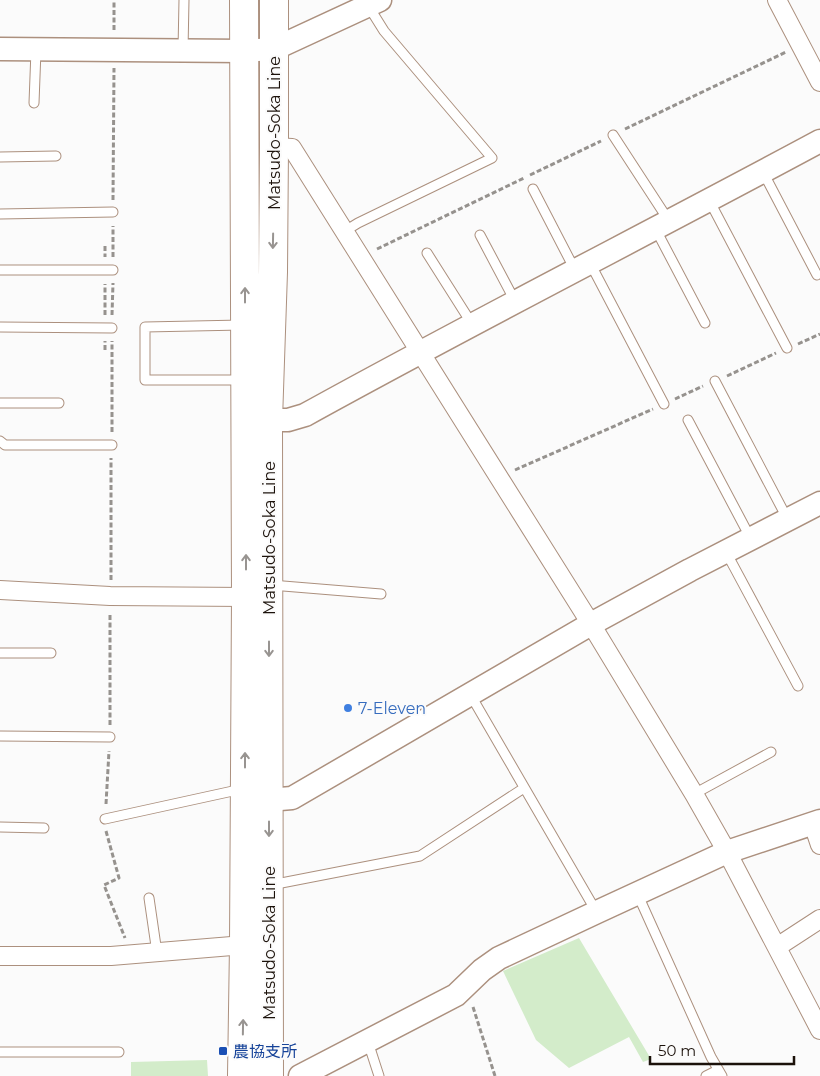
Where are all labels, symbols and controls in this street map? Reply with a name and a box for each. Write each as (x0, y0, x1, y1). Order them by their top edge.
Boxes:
street label: Matsudo-Soka Line (265, 56, 284, 210)
one-way arrow (268, 232, 278, 249)
one-way arrow (240, 287, 249, 303)
street label: Matsudo-Soka Line (260, 461, 279, 615)
one-way arrow (241, 555, 251, 571)
one-way arrow (264, 640, 274, 656)
place label: 7-Eleven (358, 699, 426, 718)
marker: 7-Eleven (342, 702, 354, 714)
one-way arrow (240, 752, 250, 768)
one-way arrow (264, 820, 274, 836)
street label: Matsudo-Soka Line (260, 866, 279, 1020)
one-way arrow (238, 1020, 248, 1036)
scale bar (650, 1034, 794, 1066)
text: 50 m (658, 1041, 696, 1060)
place label: 農協支所 (233, 1042, 297, 1061)
marker: 農協支所 (217, 1045, 229, 1057)

